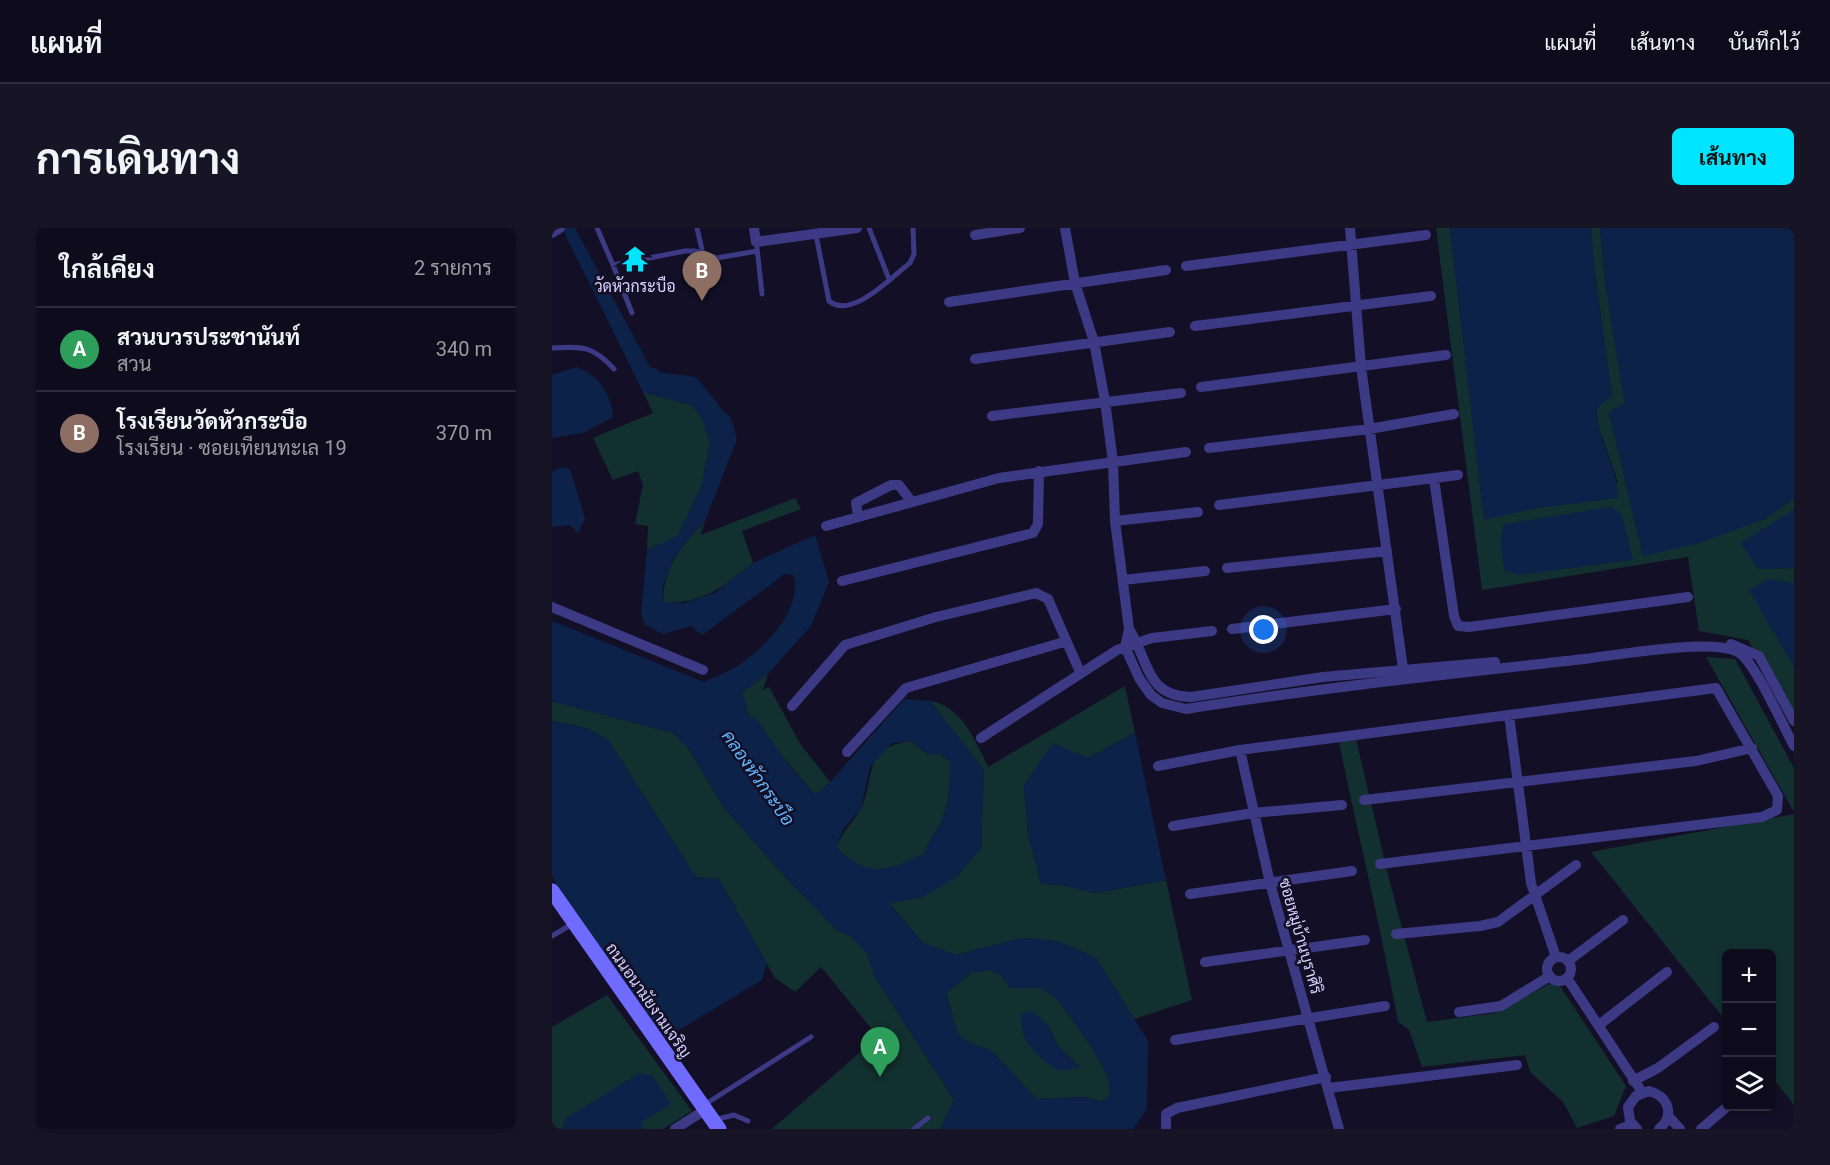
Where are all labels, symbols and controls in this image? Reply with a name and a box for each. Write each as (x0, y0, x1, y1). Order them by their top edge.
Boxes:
text: แผนที่ (30, 27, 103, 60)
text: แผนที่ (1544, 31, 1597, 55)
text: เส้นทาง (1630, 31, 1695, 55)
text: บันทึกไว้ (1728, 31, 1800, 55)
button: เส้นทาง (1672, 128, 1794, 185)
text: การเดินทาง (36, 135, 240, 184)
temple icon: วัดหัวกระบือ (620, 244, 650, 274)
pin: B (682, 251, 722, 301)
text: ใกล้เคียง (60, 254, 155, 284)
text: 2 รายการ (414, 256, 492, 280)
place label: วัดหัวกระบือ (594, 276, 676, 296)
text: สวนบวรประชานันท์ (117, 325, 300, 350)
text: A (73, 337, 86, 361)
text: 340 m (436, 337, 492, 361)
text: สวน (117, 352, 152, 376)
text: โรงเรียนวัดหัวกระบือ (117, 409, 308, 434)
text: B (73, 421, 86, 445)
text: 370 m (436, 421, 492, 445)
text: โรงเรียน · ซอยเทียนทะเล 19 (117, 436, 347, 460)
your location (1249, 615, 1278, 644)
water label: คลองหัวกระบือ (718, 725, 801, 829)
street label: ซอยหมู่บ้านบุราศิริ (1273, 876, 1327, 997)
street label: ถนนอนามัยงามเจริญ (602, 939, 696, 1061)
map controls (1722, 949, 1776, 1111)
button: + (1722, 949, 1776, 1003)
button: − (1722, 1003, 1776, 1057)
pin: A (860, 1028, 900, 1077)
button: layers (1722, 1057, 1776, 1111)

